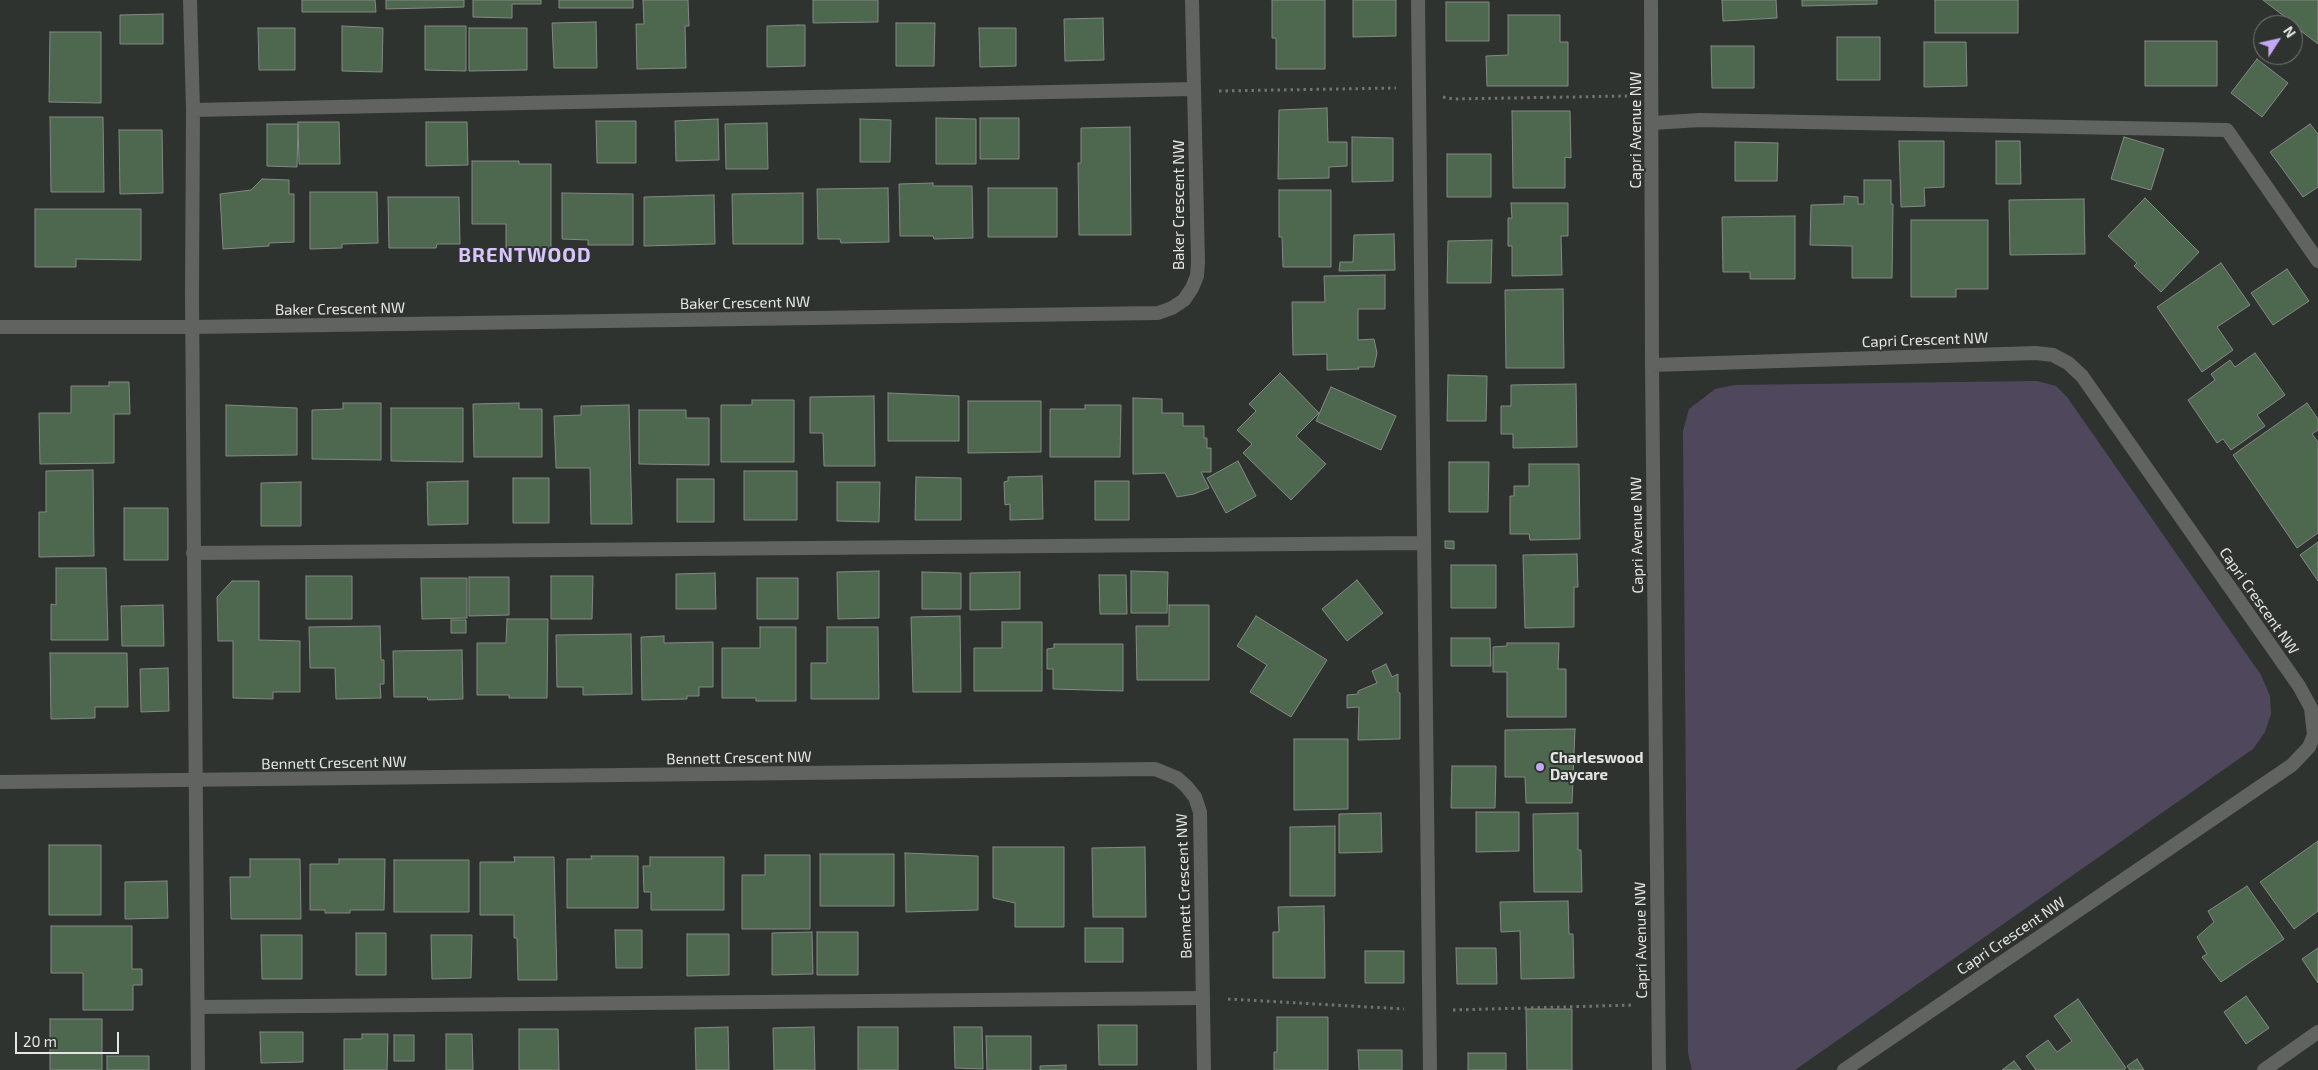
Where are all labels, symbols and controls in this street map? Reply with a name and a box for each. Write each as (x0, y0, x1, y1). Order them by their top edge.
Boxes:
north arrow (2253, 15, 2303, 65)
text: N (2280, 23, 2300, 41)
street label: Capri Avenue NW (1627, 72, 1645, 188)
street label: Baker Crescent NW (1170, 140, 1188, 270)
district label: BRENTWOOD (457, 243, 593, 267)
street label: Baker Crescent NW (680, 293, 810, 313)
street label: Baker Crescent NW (275, 299, 405, 319)
street label: Capri Crescent NW (1861, 329, 1989, 351)
street label: Capri Avenue NW (1627, 476, 1647, 594)
street label: Capri Crescent NW (2215, 544, 2303, 658)
street label: Bennett Crescent NW (666, 748, 812, 768)
place label: Charleswood Daycare (1550, 749, 1643, 784)
street label: Bennett Crescent NW (261, 753, 407, 773)
marker: Charleswood Daycare (1534, 761, 1546, 773)
street label: Bennett Crescent NW (1172, 813, 1196, 959)
street label: Capri Avenue NW (1631, 881, 1651, 999)
street label: Capri Crescent NW (1954, 893, 2068, 979)
scale bar (18, 1022, 121, 1054)
text: 20 m (23, 1032, 57, 1050)

